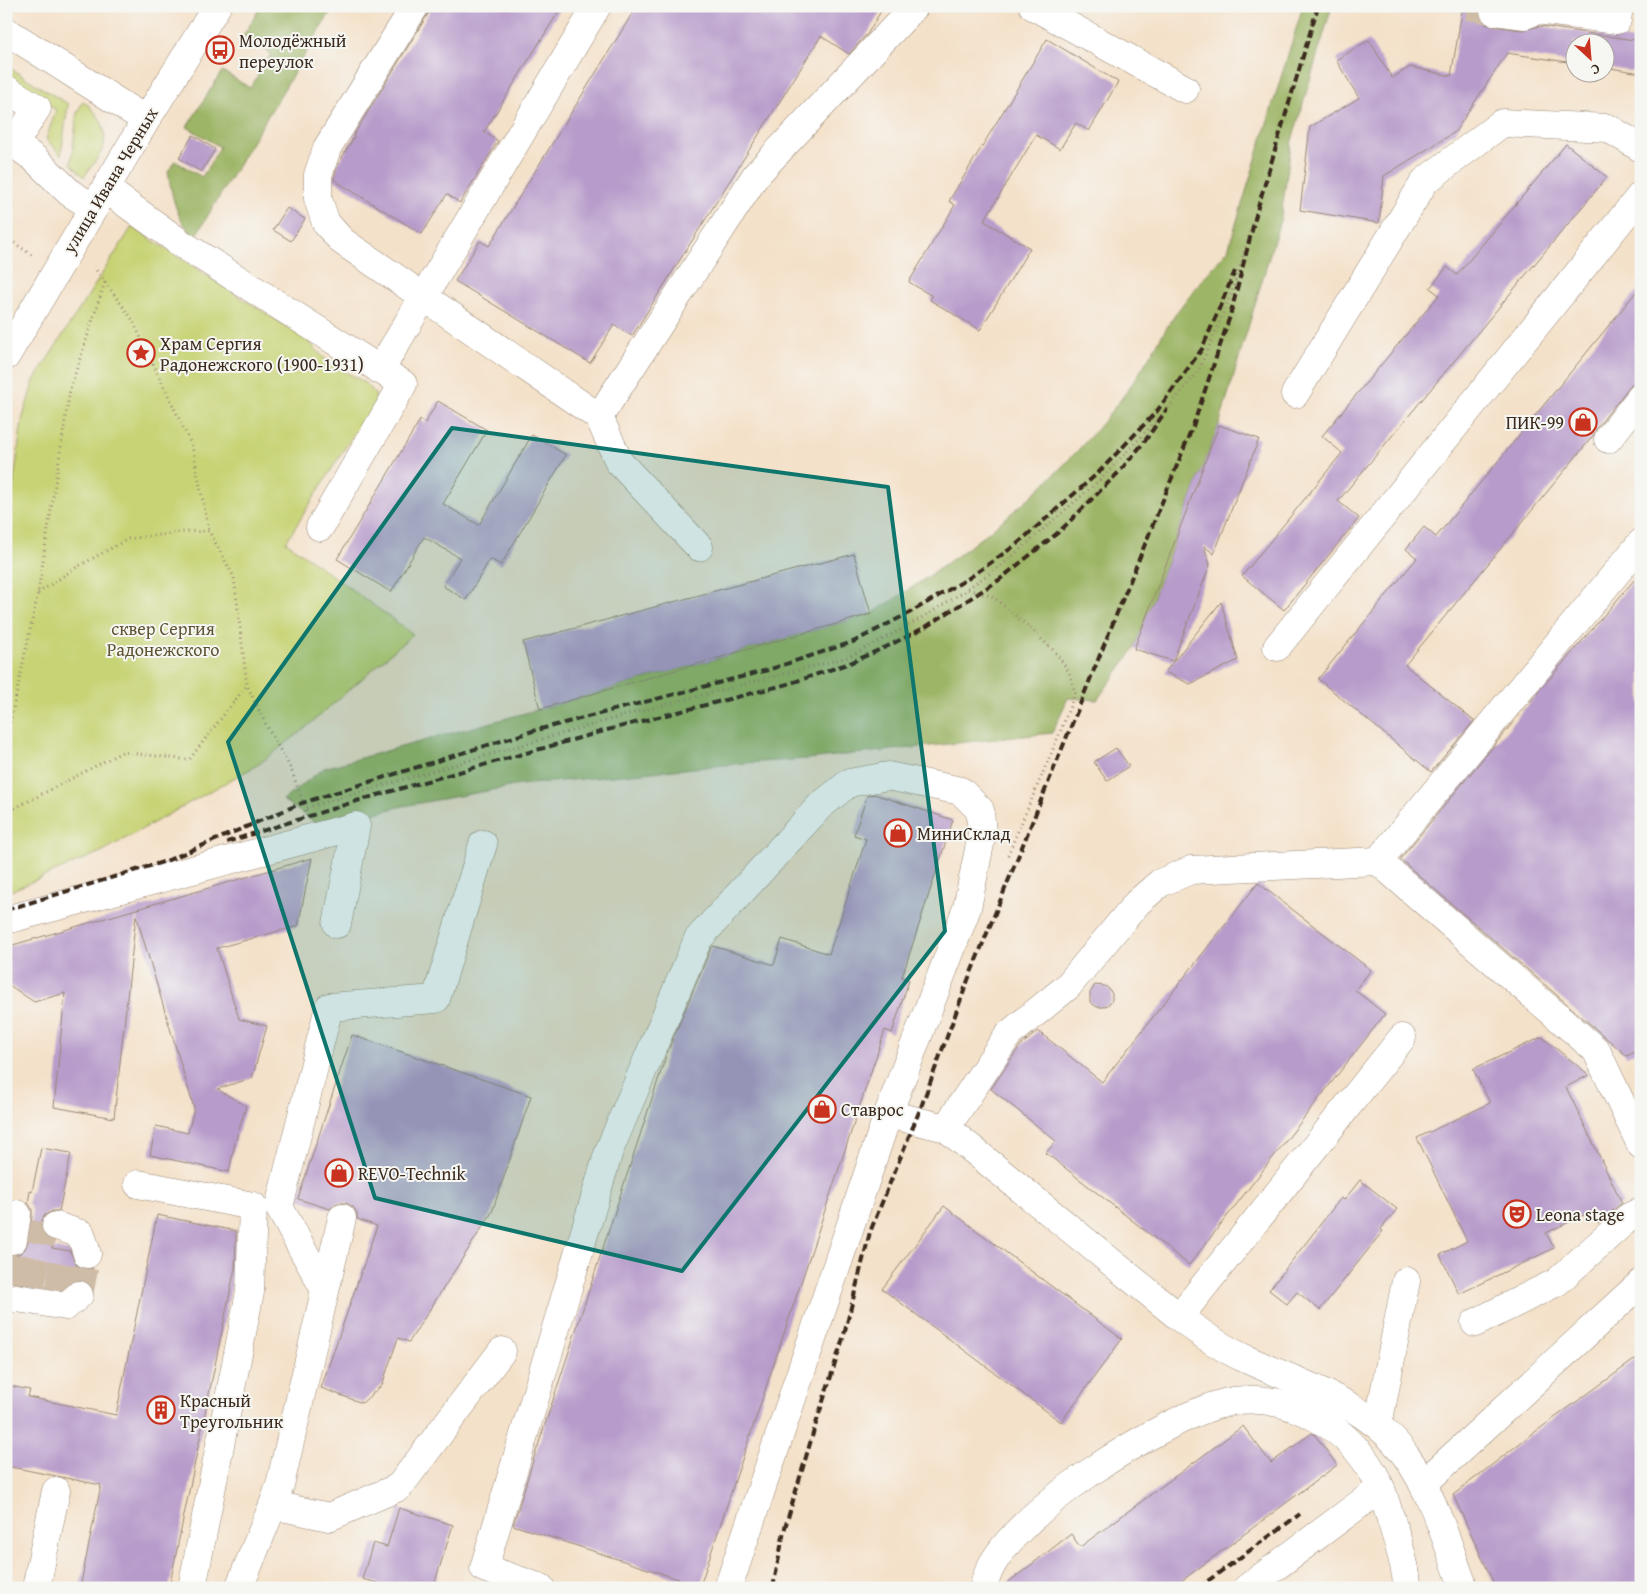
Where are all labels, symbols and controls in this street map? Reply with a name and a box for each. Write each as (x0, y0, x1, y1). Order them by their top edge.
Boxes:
place label: Молодёжный переулок (239, 27, 347, 75)
north arrow (1564, 32, 1614, 82)
bus stop icon: Молодёжный переулок (205, 35, 235, 65)
text: С (1588, 59, 1604, 80)
street label: улица Ивана Черных (55, 101, 165, 259)
place label: Храм Сергия Радонежского (1900-1931) (160, 330, 364, 378)
place icon: Храм Сергия Радонежского (1900-1931) (126, 338, 156, 368)
shop icon: ПИК-99 (1568, 407, 1598, 437)
place label: ПИК-99 (1506, 409, 1564, 436)
park label: сквер Сергия Радонежского (107, 615, 219, 663)
shop icon: МиниСклад (883, 818, 913, 848)
place label: МиниСклад (917, 820, 1011, 847)
shop icon: Ставрос (807, 1094, 837, 1124)
place label: Ставрос (841, 1096, 904, 1123)
shop icon: REVO-Technik (324, 1158, 354, 1188)
place label: REVO-Technik (358, 1160, 466, 1187)
theatre icon: Leona stage (1502, 1199, 1532, 1229)
place label: Leona stage (1536, 1201, 1624, 1228)
place label: Красный Треугольник (180, 1387, 284, 1435)
building icon: Красный Треугольник (146, 1395, 176, 1425)

